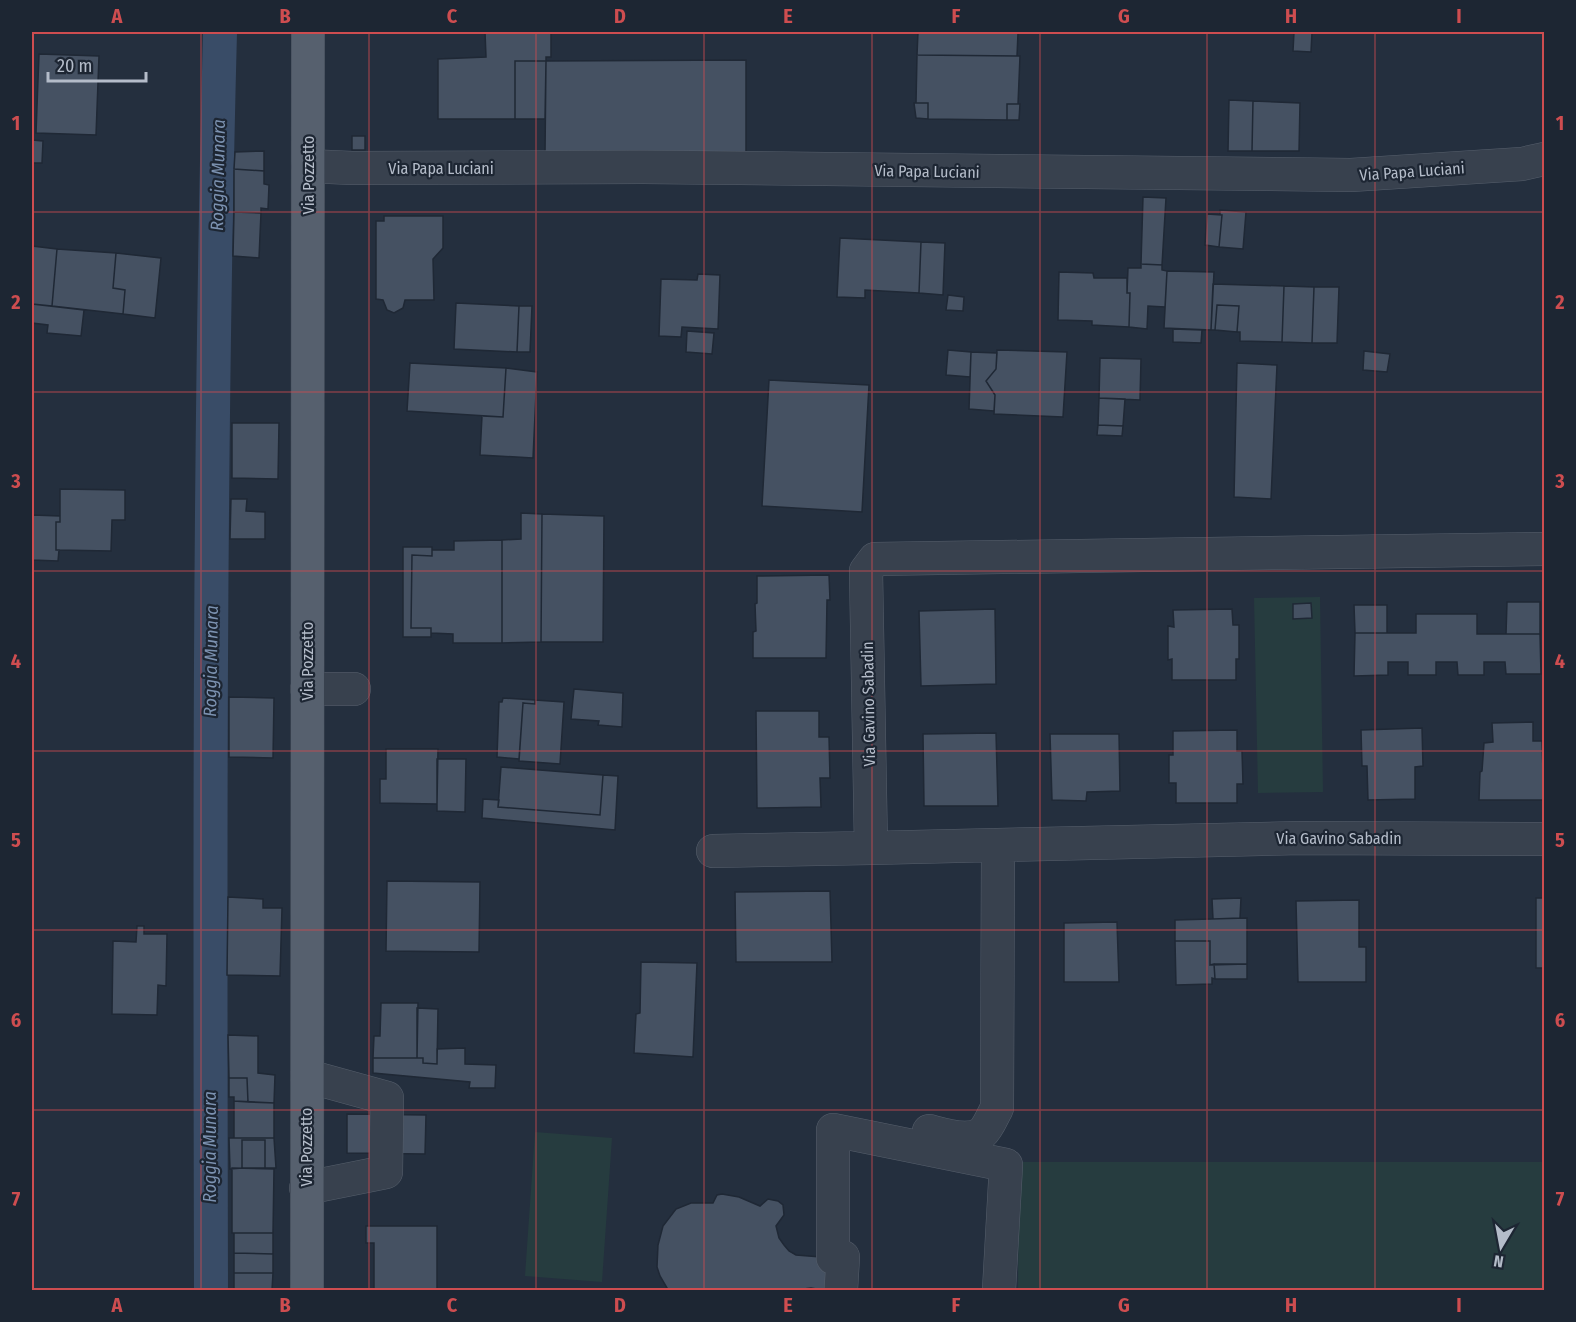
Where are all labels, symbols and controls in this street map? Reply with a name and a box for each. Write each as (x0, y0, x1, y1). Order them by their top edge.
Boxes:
text: A (111, 4, 124, 28)
text: B (279, 4, 291, 28)
text: C (447, 4, 458, 28)
text: D (614, 4, 626, 28)
text: E (783, 4, 793, 28)
text: F (952, 4, 961, 28)
text: G (1118, 4, 1130, 28)
text: H (1285, 4, 1297, 28)
text: I (1456, 4, 1462, 28)
scale bar (48, 45, 146, 83)
text: 20 m (57, 55, 92, 77)
text: 1 (12, 111, 20, 135)
text: 1 (1556, 111, 1564, 135)
water label: Roggia Munara (206, 119, 230, 231)
street label: Via Pozzetto (299, 135, 318, 215)
street label: Via Papa Luciani (1359, 158, 1465, 185)
street label: Via Papa Luciani (388, 159, 494, 178)
street label: Via Papa Luciani (874, 161, 980, 182)
text: 2 (10, 290, 21, 314)
text: 2 (1554, 290, 1565, 314)
text: 3 (10, 469, 21, 493)
text: 3 (1554, 469, 1565, 493)
water label: Roggia Munara (199, 605, 223, 717)
street label: Via Pozzetto (298, 621, 317, 701)
street label: Via Gavino Sabadin (858, 641, 879, 767)
text: 4 (11, 649, 21, 673)
text: 4 (1555, 649, 1565, 673)
text: 5 (11, 828, 21, 852)
text: 5 (1555, 828, 1565, 852)
street label: Via Gavino Sabadin (1276, 829, 1402, 848)
text: 6 (11, 1008, 21, 1032)
text: 6 (1555, 1008, 1565, 1032)
water label: Roggia Munara (199, 1091, 221, 1203)
street label: Via Pozzetto (297, 1107, 316, 1187)
text: 7 (12, 1187, 21, 1211)
text: 7 (1556, 1187, 1565, 1211)
north arrow (1471, 1217, 1531, 1277)
text: N (1492, 1251, 1505, 1271)
text: A (111, 1293, 124, 1317)
text: B (279, 1293, 291, 1317)
text: C (447, 1293, 458, 1317)
text: D (614, 1293, 626, 1317)
text: E (783, 1293, 793, 1317)
text: F (952, 1293, 961, 1317)
text: G (1118, 1293, 1130, 1317)
text: H (1285, 1293, 1297, 1317)
text: I (1456, 1293, 1462, 1317)

